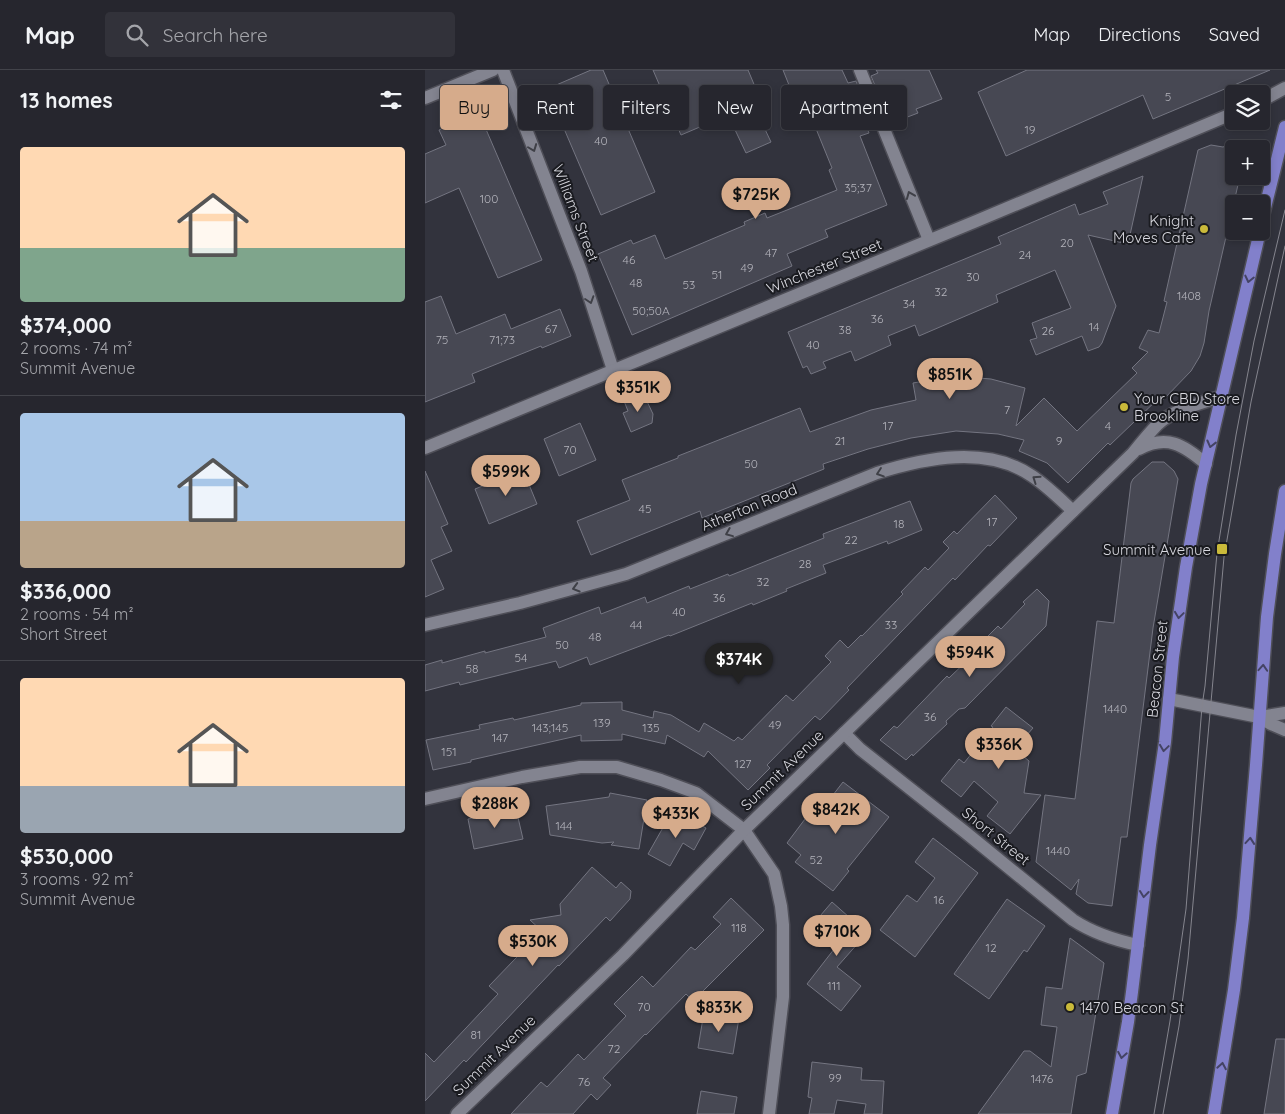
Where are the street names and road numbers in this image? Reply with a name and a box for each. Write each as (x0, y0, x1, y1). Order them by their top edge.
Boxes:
street label: Williams Street (549, 162, 603, 264)
street label: Winchester Street (764, 234, 884, 298)
street label: Atherton Road (698, 479, 800, 535)
street label: Beacon Street (1142, 619, 1172, 719)
street label: Summit Avenue (737, 726, 827, 814)
street label: Short Street (958, 803, 1034, 869)
street label: Summit Avenue (449, 1011, 539, 1099)

